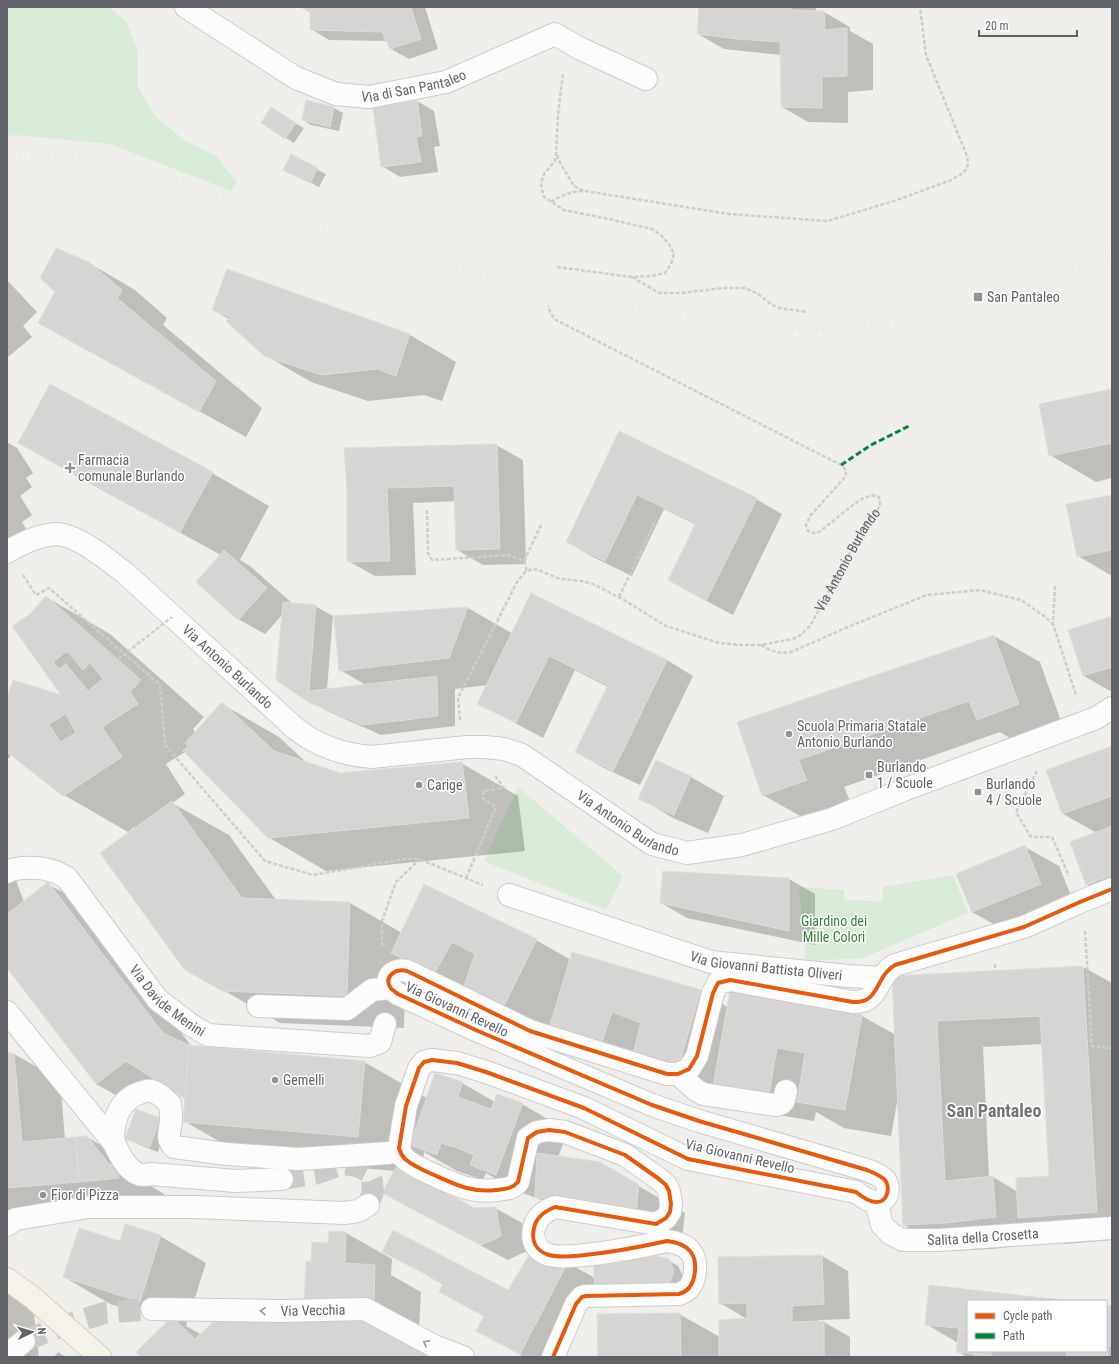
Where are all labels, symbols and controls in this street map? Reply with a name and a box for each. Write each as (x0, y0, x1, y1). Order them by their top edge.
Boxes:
scale bar (979, 12, 1077, 38)
text: 20 m (985, 19, 1009, 33)
street label: Via di San Pantaleo (361, 66, 468, 105)
place label: San Pantaleo (987, 289, 1060, 305)
marker: San Pantaleo (972, 291, 984, 303)
place label: Farmacia comunale Burlando (78, 452, 185, 484)
marker: Farmacia comunale Burlando (65, 463, 75, 473)
street label: Via Antonio Burlando (811, 505, 883, 614)
street label: Via Antonio Burlando (179, 621, 276, 712)
place label: Scuola Primaria Statale Antonio Burlando (797, 718, 927, 750)
marker: Scuola Primaria Statale Antonio Burlando (784, 729, 794, 739)
place label: Burlando 1 / Scuole (877, 759, 933, 791)
marker: Burlando 1 / Scuole (864, 770, 874, 780)
place label: Burlando 4 / Scuole (986, 776, 1042, 808)
place label: Carige (427, 777, 463, 793)
marker: Carige (414, 780, 424, 790)
street label: Via Antonio Burlando (574, 787, 681, 859)
marker: Burlando 4 / Scuole (973, 787, 983, 797)
park label: Giardino dei Mille Colori (801, 913, 867, 945)
street label: Via Giovanni Battista Oliveri (688, 948, 843, 983)
street label: Via Davide Menini (126, 961, 208, 1040)
street label: Via Giovanni Revello (403, 978, 511, 1040)
place label: Gemelli (283, 1072, 325, 1088)
marker: Gemelli (270, 1075, 280, 1085)
district label: San Pantaleo (947, 1100, 1041, 1121)
street label: Via Giovanni Revello (684, 1136, 796, 1176)
place label: Fior di Pizza (51, 1187, 119, 1203)
marker: Fior di Pizza (38, 1190, 48, 1200)
street label: Salita della Crosetta (927, 1225, 1039, 1248)
legend (967, 1300, 1107, 1352)
street label: Via Vecchia (280, 1301, 346, 1319)
one-way arrow (260, 1307, 266, 1315)
text: Cycle path (1003, 1309, 1053, 1323)
north arrow (12, 1312, 52, 1352)
text: N (35, 1327, 48, 1335)
text: Path (1003, 1329, 1025, 1343)
one-way arrow (423, 1340, 431, 1347)

